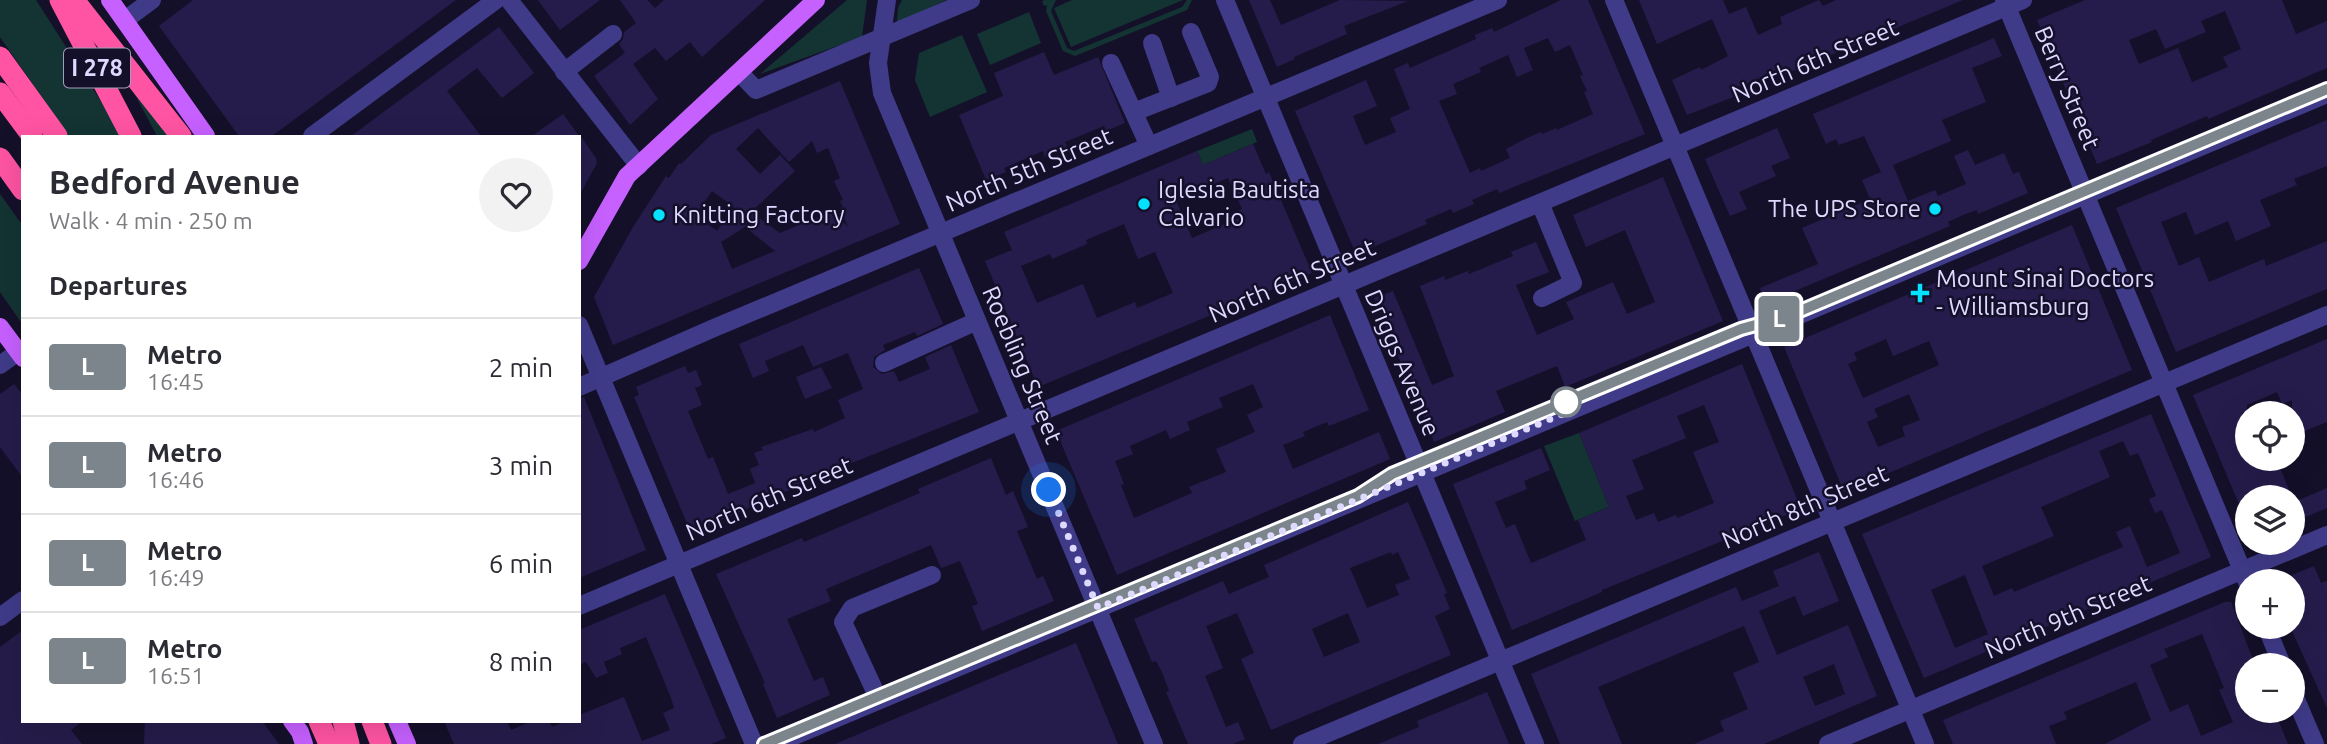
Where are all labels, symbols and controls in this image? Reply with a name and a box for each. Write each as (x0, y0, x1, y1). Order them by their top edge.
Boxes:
street label: North 6th Street (1728, 13, 1903, 108)
street label: Berry Street (2029, 22, 2106, 154)
road number: I 278 (64, 48, 130, 88)
street label: North 5th Street (942, 122, 1117, 217)
button: heart (479, 158, 553, 232)
text: Bedford Avenue (49, 163, 300, 200)
place label: Iglesia Bautista Calvario (1158, 176, 1320, 231)
place label: The UPS Store (1768, 195, 1921, 222)
marker: Iglesia Bautista Calvario (1136, 196, 1152, 212)
place label: Knitting Factory (673, 201, 845, 228)
marker: The UPS Store (1927, 201, 1943, 217)
marker: Knitting Factory (651, 207, 667, 223)
text: Walk · 4 min · 250 m (49, 208, 253, 233)
street label: North 6th Street (1205, 233, 1380, 328)
place label: Mount Sinai Doctors - Williamsburg (1936, 265, 2154, 320)
text: Departures (49, 271, 187, 300)
street label: Roebling Street (977, 282, 1068, 448)
marker: Mount Sinai Doctors - Williamsburg (1910, 283, 1930, 303)
street label: Driggs Avenue (1360, 286, 1445, 440)
line badge: L (1756, 296, 1802, 342)
text: L (1772, 305, 1786, 332)
text: Metro (147, 340, 222, 369)
text: L (81, 353, 94, 380)
text: 2 min (489, 353, 553, 382)
text: 16:45 (147, 369, 205, 394)
unlabelled marker (1551, 387, 1581, 417)
map controls (2235, 401, 2305, 723)
button: locate (2235, 401, 2305, 471)
text: Metro (147, 438, 222, 467)
text: L (81, 451, 94, 478)
text: 3 min (489, 451, 553, 480)
street label: North 6th Street (682, 451, 857, 546)
street label: North 8th Street (1718, 459, 1893, 554)
text: 16:46 (147, 467, 205, 492)
your location (1031, 472, 1066, 507)
button: layers (2235, 485, 2305, 555)
text: Metro (147, 536, 222, 565)
text: L (81, 549, 94, 576)
text: 6 min (489, 549, 553, 578)
text: 16:49 (147, 565, 205, 590)
street label: North 9th Street (1981, 569, 2156, 664)
button: + (2235, 569, 2305, 639)
text: Metro (147, 634, 222, 663)
text: L (81, 647, 94, 674)
text: 8 min (489, 647, 553, 676)
button: − (2235, 653, 2305, 723)
text: 16:51 (147, 663, 205, 688)

